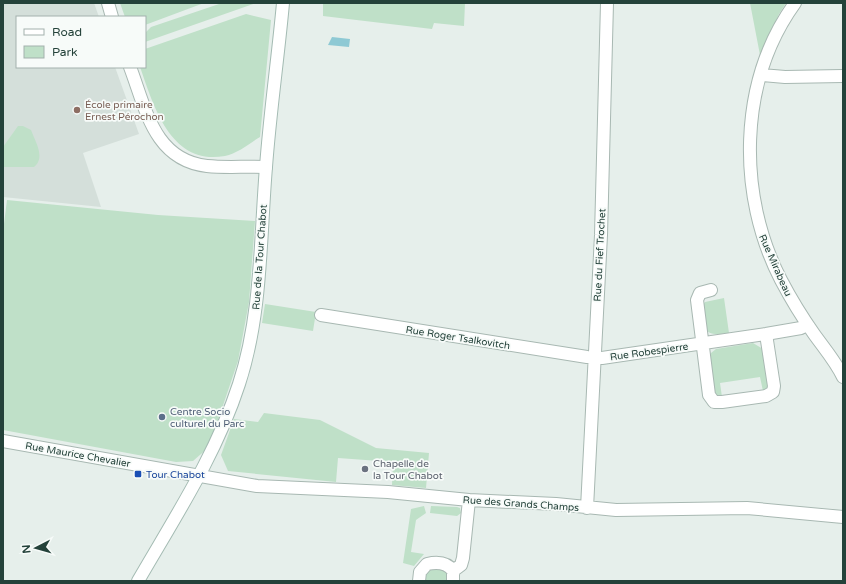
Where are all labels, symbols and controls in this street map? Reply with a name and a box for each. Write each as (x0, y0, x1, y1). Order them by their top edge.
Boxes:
legend (16, 16, 146, 68)
text: Road (52, 25, 82, 39)
text: Park (52, 45, 78, 59)
place label: École primaire Ernest Pérochon (85, 99, 164, 123)
marker: École primaire Ernest Pérochon (72, 105, 82, 115)
street label: Rue de la Tour Chabot (250, 204, 270, 310)
street label: Rue du Fief Trochet (592, 208, 608, 302)
street label: Rue Mirabeau (756, 233, 794, 298)
street label: Rue Roger Tsalkovitch (405, 324, 511, 352)
street label: Rue Robespierre (609, 340, 689, 363)
place label: Centre Socio culturel du Parc (170, 406, 244, 430)
marker: Centre Socio culturel du Parc (157, 412, 167, 422)
street label: Rue Maurice Chevalier (24, 440, 132, 470)
place label: Chapelle de la Tour Chabot (373, 458, 443, 482)
marker: Chapelle de la Tour Chabot (360, 464, 370, 474)
marker: Tour Chabot (133, 469, 143, 479)
place label: Tour Chabot (146, 469, 205, 481)
street label: Rue des Grands Champs (462, 494, 580, 514)
north arrow (16, 528, 56, 568)
text: N (20, 544, 33, 554)

